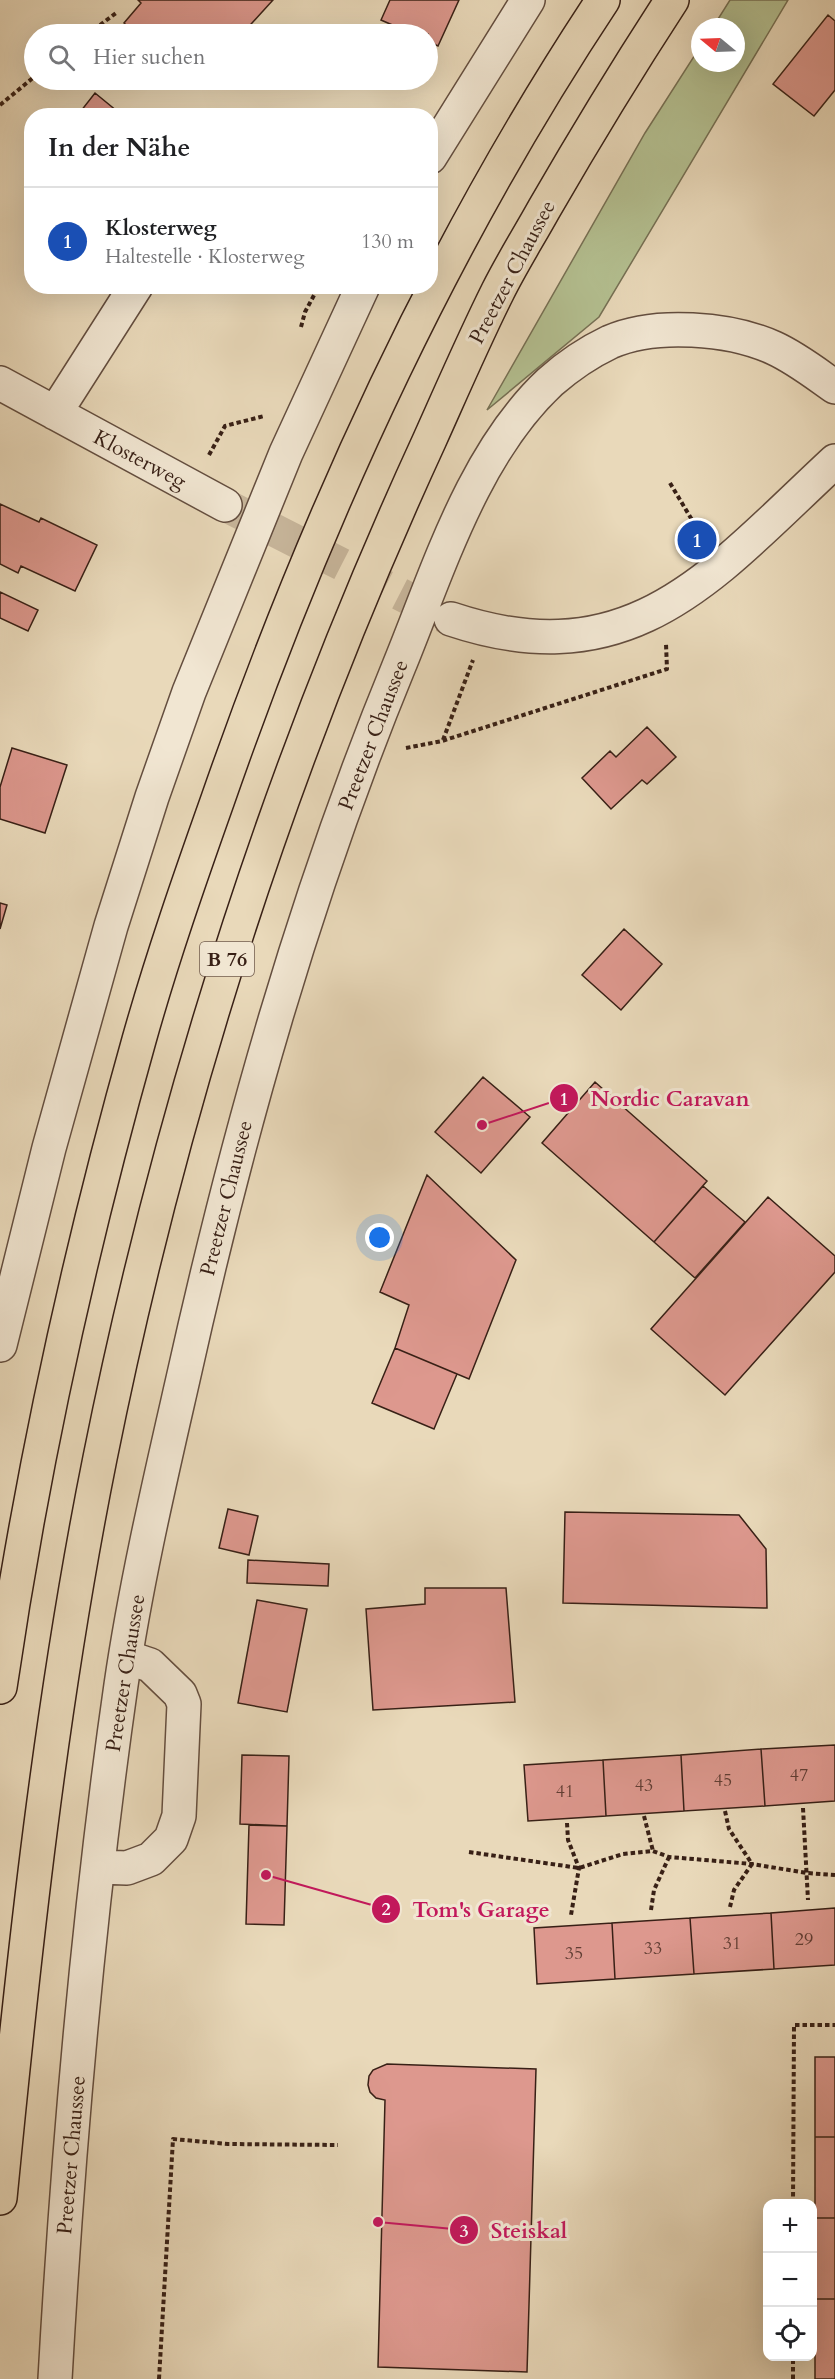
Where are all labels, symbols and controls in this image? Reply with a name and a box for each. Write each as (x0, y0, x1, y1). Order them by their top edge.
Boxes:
north arrow (691, 18, 745, 72)
search box (24, 24, 438, 90)
icon: search (45, 41, 78, 74)
text: Hier suchen (93, 42, 206, 72)
text: In der Nähe (48, 130, 190, 165)
street label: Preetzer Chaussee (462, 195, 563, 349)
text: Klosterweg (105, 213, 217, 243)
text: 1 (62, 228, 73, 255)
text: 130 m (361, 228, 414, 255)
text: Haltestelle · Klosterweg (105, 243, 305, 270)
street label: Klosterweg (88, 423, 191, 496)
pin: 1 (678, 518, 716, 562)
street label: Preetzer Chaussee (331, 656, 416, 815)
road number: B 76 (200, 942, 254, 976)
callout: Nordic Caravan (549, 1078, 762, 1118)
text: Nordic Caravan (590, 1084, 750, 1114)
text: 1 (559, 1087, 569, 1112)
street label: Preetzer Chaussee (193, 1117, 260, 1279)
your location (365, 1223, 394, 1252)
street label: Preetzer Chaussee (99, 1592, 152, 1754)
house number: 47 (790, 1763, 808, 1788)
house number: 45 (714, 1768, 732, 1793)
house number: 43 (635, 1773, 653, 1798)
house number: 41 (556, 1779, 574, 1804)
callout: Tom's Garage (371, 1889, 562, 1929)
text: Tom's Garage (412, 1895, 550, 1925)
text: 2 (381, 1897, 391, 1922)
house number: 29 (795, 1927, 813, 1952)
house number: 31 (723, 1931, 741, 1956)
house number: 33 (644, 1936, 662, 1961)
house number: 35 (565, 1941, 583, 1966)
street label: Preetzer Chaussee (50, 2074, 93, 2236)
map controls (763, 2199, 817, 2361)
button: + (763, 2199, 817, 2253)
callout: Steiskal (449, 2210, 579, 2250)
text: Steiskal (491, 2216, 568, 2246)
text: 3 (459, 2219, 469, 2244)
button: − (763, 2253, 817, 2307)
button: locate (763, 2307, 817, 2361)

